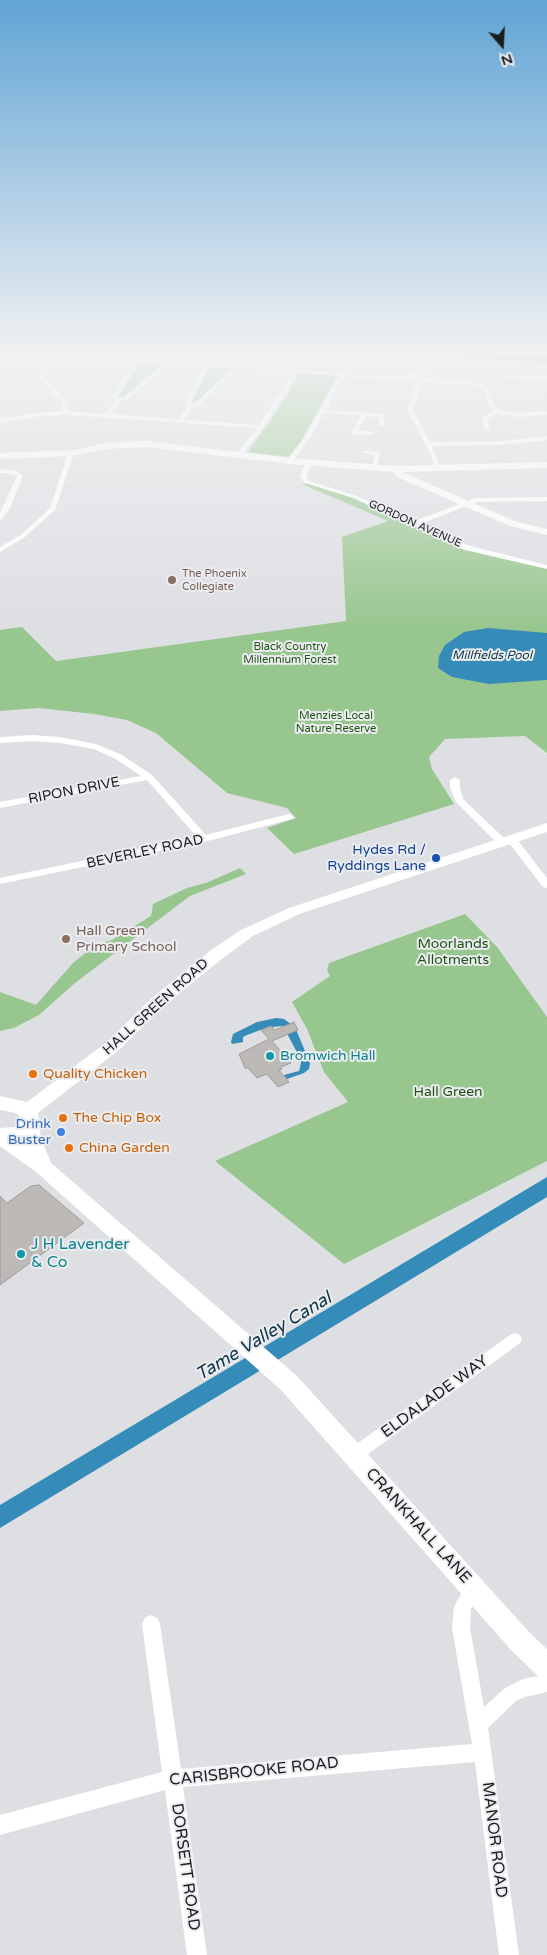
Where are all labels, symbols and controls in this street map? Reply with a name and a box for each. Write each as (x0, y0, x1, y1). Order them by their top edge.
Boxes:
north arrow (477, 20, 527, 70)
text: N (499, 50, 515, 70)
street label: GORDON AVENUE (366, 498, 464, 550)
place label: The Phoenix Collegiate (182, 567, 247, 593)
marker: The Phoenix Collegiate (166, 574, 178, 586)
park label: Black Country Millennium Forest (243, 640, 337, 666)
water label: Millfields Pool (452, 649, 532, 663)
park label: Menzies Local Nature Reserve (296, 709, 376, 735)
street label: RIPON DRIVE (27, 774, 121, 808)
street label: BEVERLEY ROAD (85, 831, 205, 873)
place label: Hydes Rd / Ryddings Lane (327, 842, 426, 874)
marker: Hydes Rd / Ryddings Lane (430, 852, 442, 864)
place label: Hall Green Primary School (76, 923, 177, 956)
marker: Hall Green Primary School (60, 933, 72, 945)
park label: Moorlands Allotments (417, 936, 489, 969)
street label: HALL GREEN ROAD (100, 955, 212, 1059)
place label: Bromwich Hall (280, 1048, 376, 1064)
marker: Bromwich Hall (264, 1050, 276, 1062)
place label: Quality Chicken (43, 1066, 147, 1082)
marker: Quality Chicken (27, 1068, 39, 1080)
park label: Hall Green (413, 1084, 483, 1100)
place label: The Chip Box (73, 1110, 161, 1126)
marker: The Chip Box (57, 1112, 69, 1124)
place label: Drink Buster (8, 1116, 51, 1148)
marker: Drink Buster (55, 1126, 67, 1138)
place label: China Garden (79, 1140, 170, 1156)
marker: China Garden (63, 1142, 75, 1154)
place label: J H Lavender & Co (31, 1235, 129, 1273)
marker: J H Lavender & Co (15, 1248, 27, 1260)
water label: Tame Valley Canal (192, 1288, 336, 1386)
street label: ELDALADE WAY (378, 1352, 492, 1442)
street label: CRANKHALL LANE (361, 1464, 475, 1588)
street label: CARISBROOKE ROAD (168, 1754, 340, 1790)
street label: MANOR ROAD (477, 1781, 511, 1899)
street label: DORSETT ROAD (167, 1802, 203, 1932)

